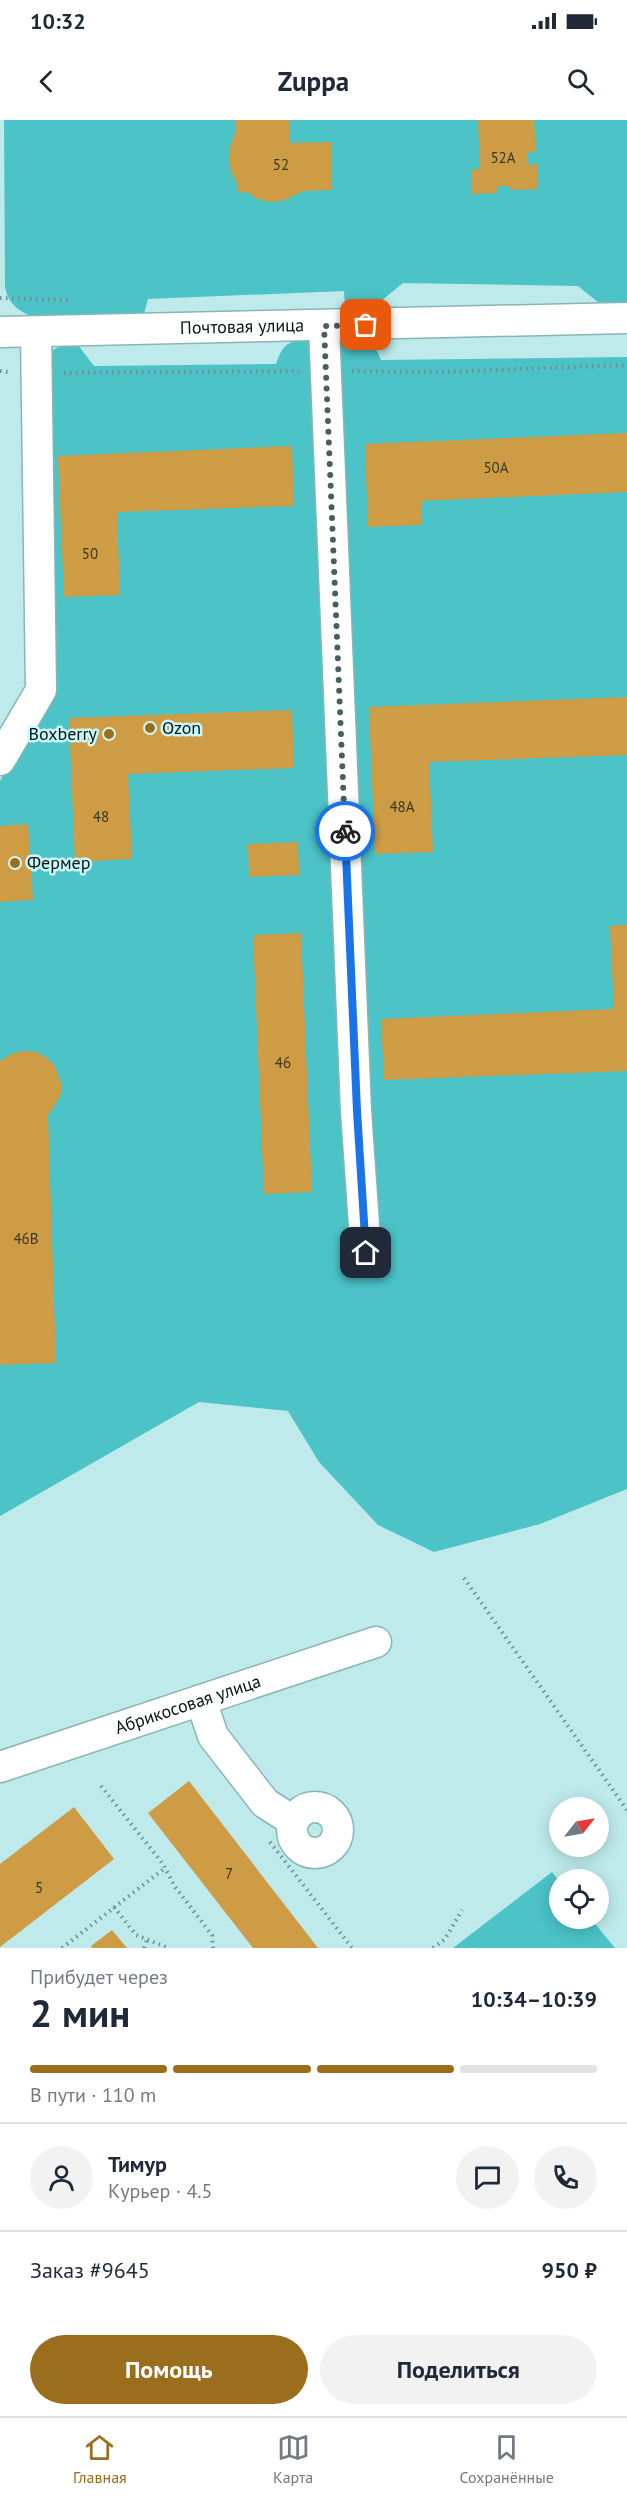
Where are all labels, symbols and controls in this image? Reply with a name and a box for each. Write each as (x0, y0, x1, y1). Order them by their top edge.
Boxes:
text: 10:32 (30, 7, 86, 35)
text: Zuppa (278, 64, 349, 98)
icon: back (30, 65, 63, 98)
icon: search (564, 65, 597, 98)
house number: 52А (490, 148, 516, 167)
house number: 52 (273, 155, 289, 174)
pin (340, 299, 391, 350)
icon: bag (349, 308, 382, 341)
street label: Почтовая улица (180, 313, 304, 339)
house number: 50А (483, 458, 509, 477)
house number: 50 (82, 544, 98, 563)
place label: Ozon (162, 716, 201, 739)
marker: Ozon (143, 721, 157, 735)
place label: Boxberry (29, 722, 98, 745)
marker: Boxberry (102, 727, 116, 741)
house number: 48А (389, 797, 415, 816)
courier (315, 801, 375, 861)
house number: 48 (93, 807, 109, 826)
icon: bike (329, 815, 362, 848)
place label: Фермер (27, 851, 90, 874)
marker: Фермер (8, 856, 22, 870)
house number: 46 (275, 1053, 291, 1072)
pin (340, 1227, 391, 1278)
house number: 46В (13, 1229, 39, 1248)
icon: home (349, 1236, 382, 1269)
street label: Абрикосовая улица (112, 1669, 264, 1739)
north arrow (549, 1797, 609, 1857)
map controls (549, 1797, 609, 1929)
house number: 7 (225, 1864, 233, 1883)
button: locate (549, 1869, 609, 1929)
house number: 5 (35, 1878, 43, 1897)
text: Прибудет через (30, 1964, 168, 1990)
text: 10:34–10:39 (471, 1985, 597, 2013)
text: 2 мин (30, 1987, 130, 2038)
text: В пути · 110 m (30, 2082, 156, 2108)
button: person (30, 2146, 93, 2209)
button: chat (456, 2146, 519, 2209)
button: phone (534, 2146, 597, 2209)
text: Тимур (108, 2150, 167, 2178)
text: Курьер · 4.5 (108, 2178, 212, 2204)
text: Заказ #9645 (30, 2256, 150, 2284)
text: 950 ₽ (542, 2256, 597, 2284)
button: Помощь (30, 2335, 308, 2404)
button: Поделиться (320, 2335, 597, 2404)
tab: Главная (73, 2431, 127, 2487)
tab: Карта (273, 2431, 313, 2487)
tab: Сохранённые (459, 2431, 554, 2487)

